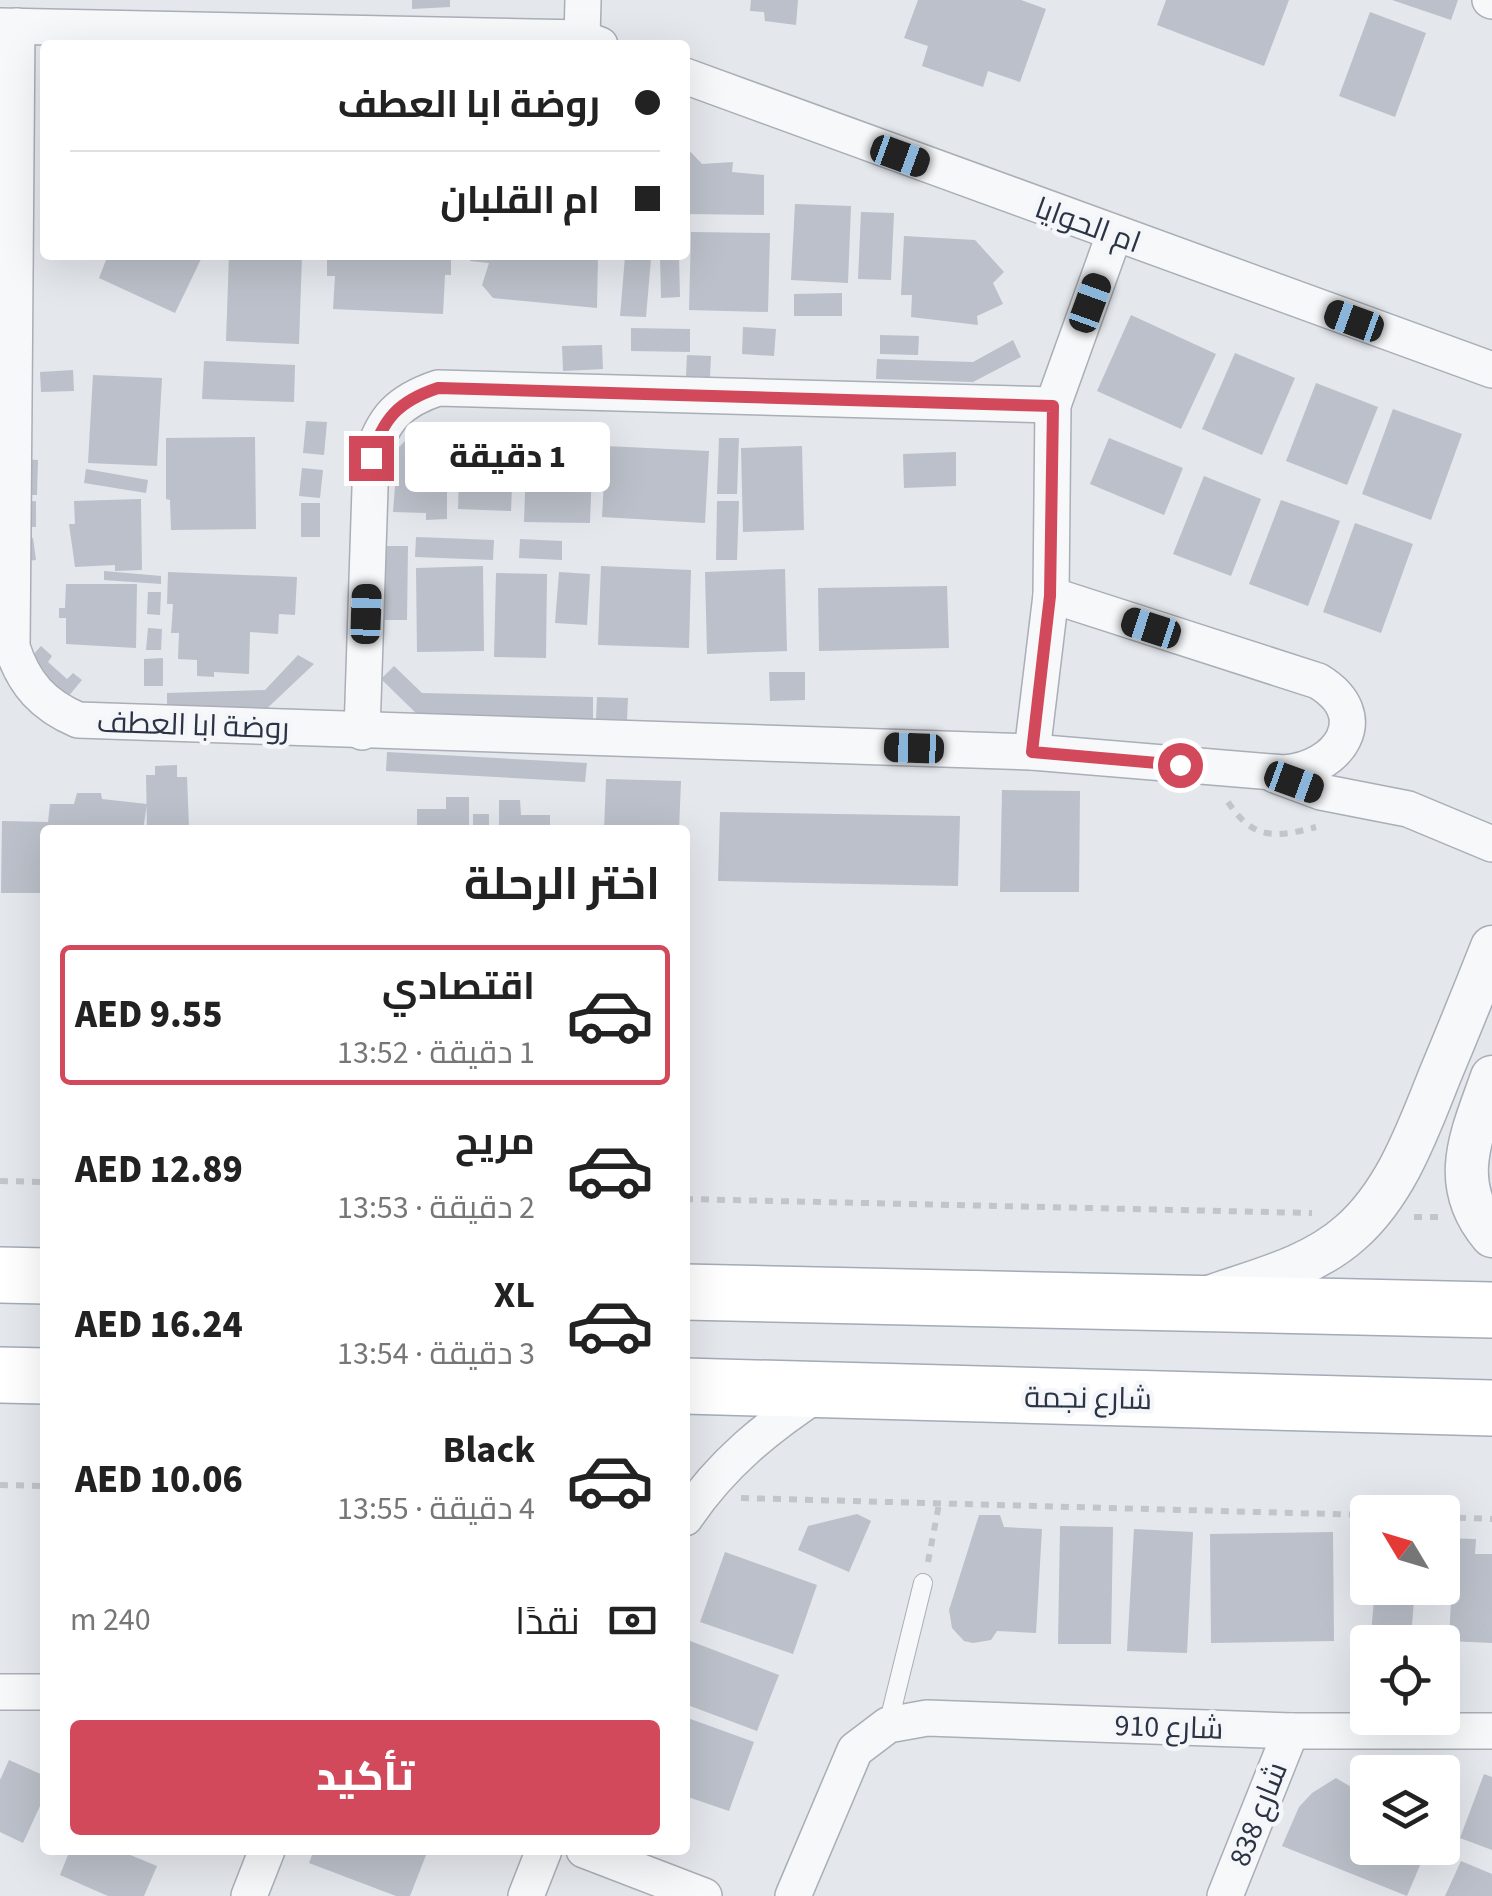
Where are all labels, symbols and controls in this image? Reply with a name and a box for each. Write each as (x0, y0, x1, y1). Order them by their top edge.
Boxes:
text: روضة ابا العطف (337, 78, 600, 132)
car (867, 132, 933, 180)
text: ام القلبان (440, 174, 600, 228)
street label: ام الحوايا (1029, 187, 1147, 264)
car (1066, 270, 1114, 336)
car (1321, 297, 1387, 345)
callout: 1 دقيقة (406, 423, 611, 493)
text: 1 دقيقة (449, 434, 566, 480)
route end (349, 436, 394, 481)
car (350, 583, 382, 645)
car (1118, 604, 1184, 652)
street label: روضة ابا العطف (96, 701, 290, 750)
car (883, 732, 945, 764)
route start (1158, 743, 1203, 788)
car (1261, 758, 1327, 806)
text: اختر الرحلة (464, 853, 660, 917)
text: اقتصادي (382, 960, 535, 1014)
icon: car (565, 970, 655, 1060)
text: AED 9.55 (75, 988, 222, 1042)
text: 1 دقيقة · 13:52 (337, 1030, 535, 1076)
text: مريح (455, 1115, 535, 1169)
icon: car (565, 1125, 655, 1215)
text: AED 12.89 (75, 1143, 243, 1197)
text: 2 دقيقة · 13:53 (337, 1185, 535, 1231)
text: XL (494, 1268, 535, 1322)
icon: car (565, 1280, 655, 1370)
text: AED 16.24 (75, 1298, 243, 1352)
text: 3 دقيقة · 13:54 (337, 1331, 535, 1377)
street label: شارع نجمة (1024, 1376, 1152, 1421)
text: Black (443, 1423, 535, 1477)
icon: car (565, 1435, 655, 1525)
text: AED 10.06 (75, 1453, 243, 1507)
text: 4 دقيقة · 13:55 (337, 1486, 535, 1532)
north arrow (1350, 1495, 1460, 1605)
map controls (1350, 1495, 1460, 1865)
icon: cash (605, 1593, 660, 1648)
text: نقدًا (515, 1595, 580, 1649)
text: 240 m (70, 1597, 151, 1643)
button: locate (1350, 1625, 1460, 1735)
street label: شارع 910 (1114, 1704, 1224, 1751)
button: تأكيد (70, 1720, 660, 1835)
button: layers (1350, 1755, 1460, 1865)
street label: شارع 838 (1218, 1756, 1299, 1873)

